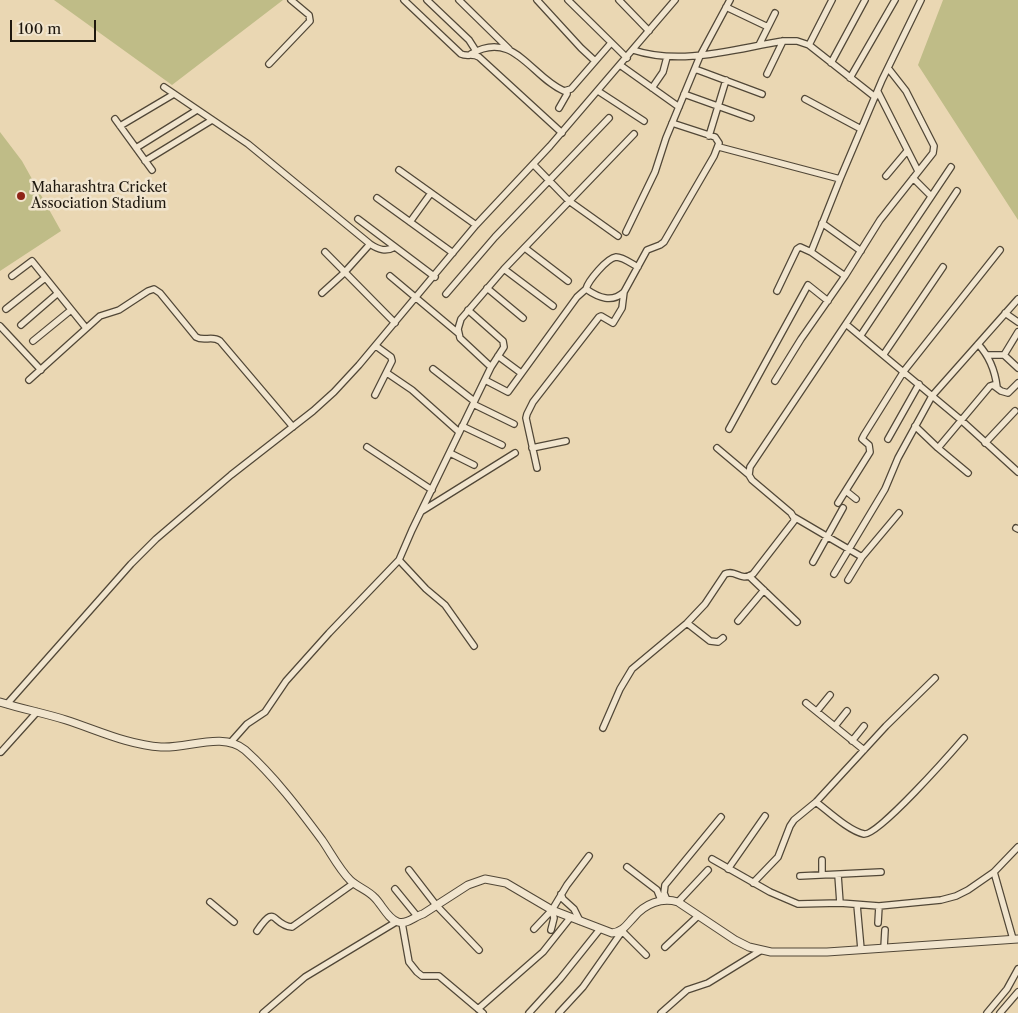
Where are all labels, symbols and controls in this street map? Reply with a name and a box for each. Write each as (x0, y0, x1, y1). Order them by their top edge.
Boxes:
scale bar (12, 10, 99, 42)
text: 100 m (18, 19, 61, 38)
place label: Maharashtra Cricket Association Stadium (31, 180, 167, 212)
marker: Maharashtra Cricket Association Stadium (15, 190, 27, 202)

